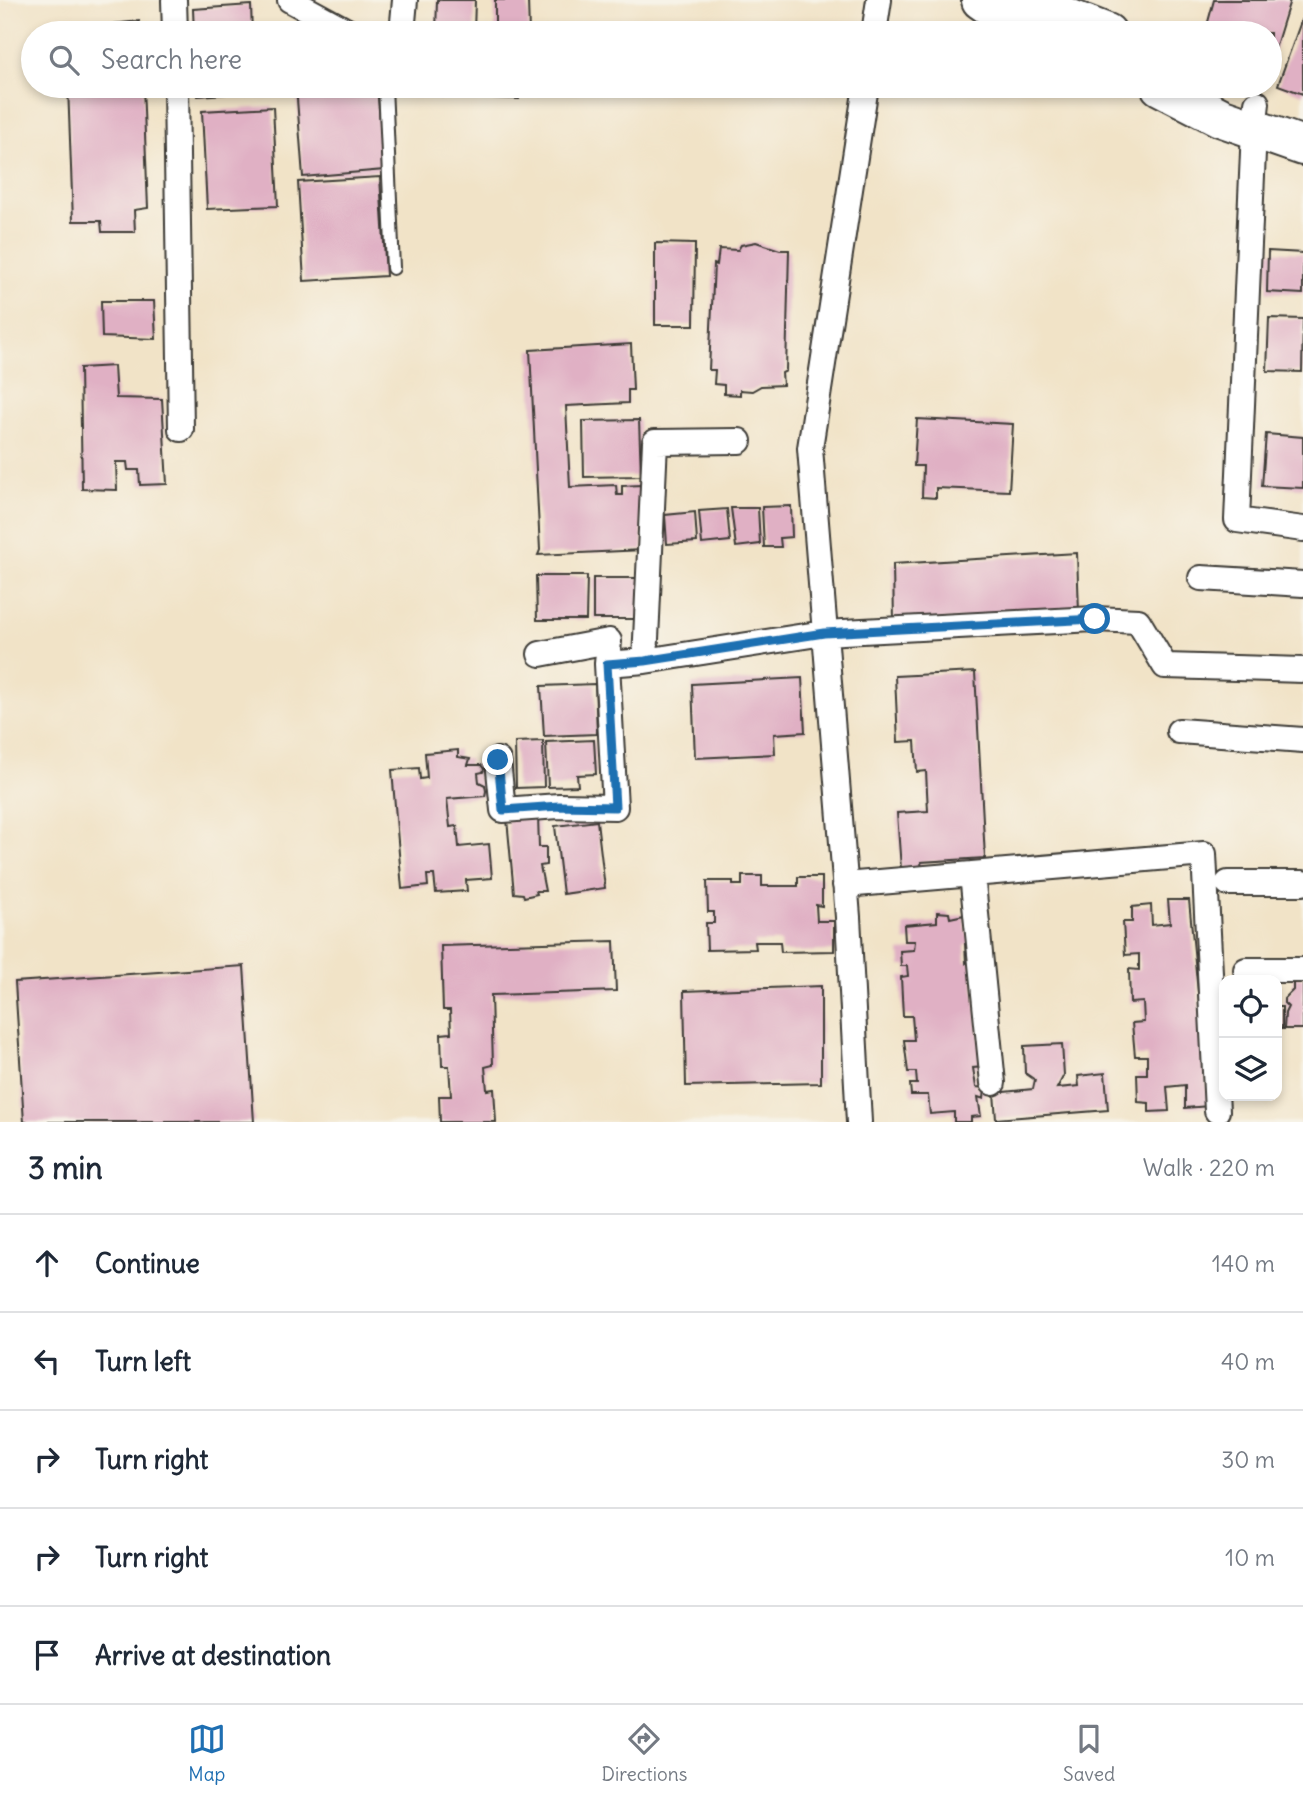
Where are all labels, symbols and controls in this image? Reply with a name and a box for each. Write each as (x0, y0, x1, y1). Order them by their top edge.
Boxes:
search box (21, 21, 1282, 98)
icon: search (45, 41, 83, 79)
text: Search here (101, 43, 242, 76)
route start (1079, 603, 1110, 634)
route end (482, 744, 513, 775)
map controls (1219, 975, 1282, 1101)
button: locate (1219, 975, 1282, 1038)
button: layers (1219, 1038, 1282, 1101)
text: 3 min (28, 1149, 103, 1187)
text: Walk · 220 m (1143, 1153, 1275, 1182)
icon: ahead (28, 1244, 66, 1282)
text: Continue (95, 1247, 200, 1280)
text: 140 m (1212, 1249, 1275, 1278)
icon: left (28, 1342, 66, 1380)
text: Turn left (95, 1345, 191, 1378)
text: 40 m (1221, 1347, 1275, 1376)
icon: right (28, 1440, 66, 1478)
text: Turn right (95, 1443, 208, 1476)
text: 30 m (1221, 1445, 1275, 1474)
icon: right (28, 1538, 66, 1576)
text: Turn right (95, 1541, 208, 1574)
text: 10 m (1225, 1543, 1275, 1572)
icon: arrive (28, 1636, 66, 1674)
text: Arrive at destination (95, 1639, 331, 1672)
tab: Map (188, 1720, 226, 1786)
tab: Directions (602, 1720, 687, 1786)
tab: Saved (1063, 1720, 1115, 1786)

